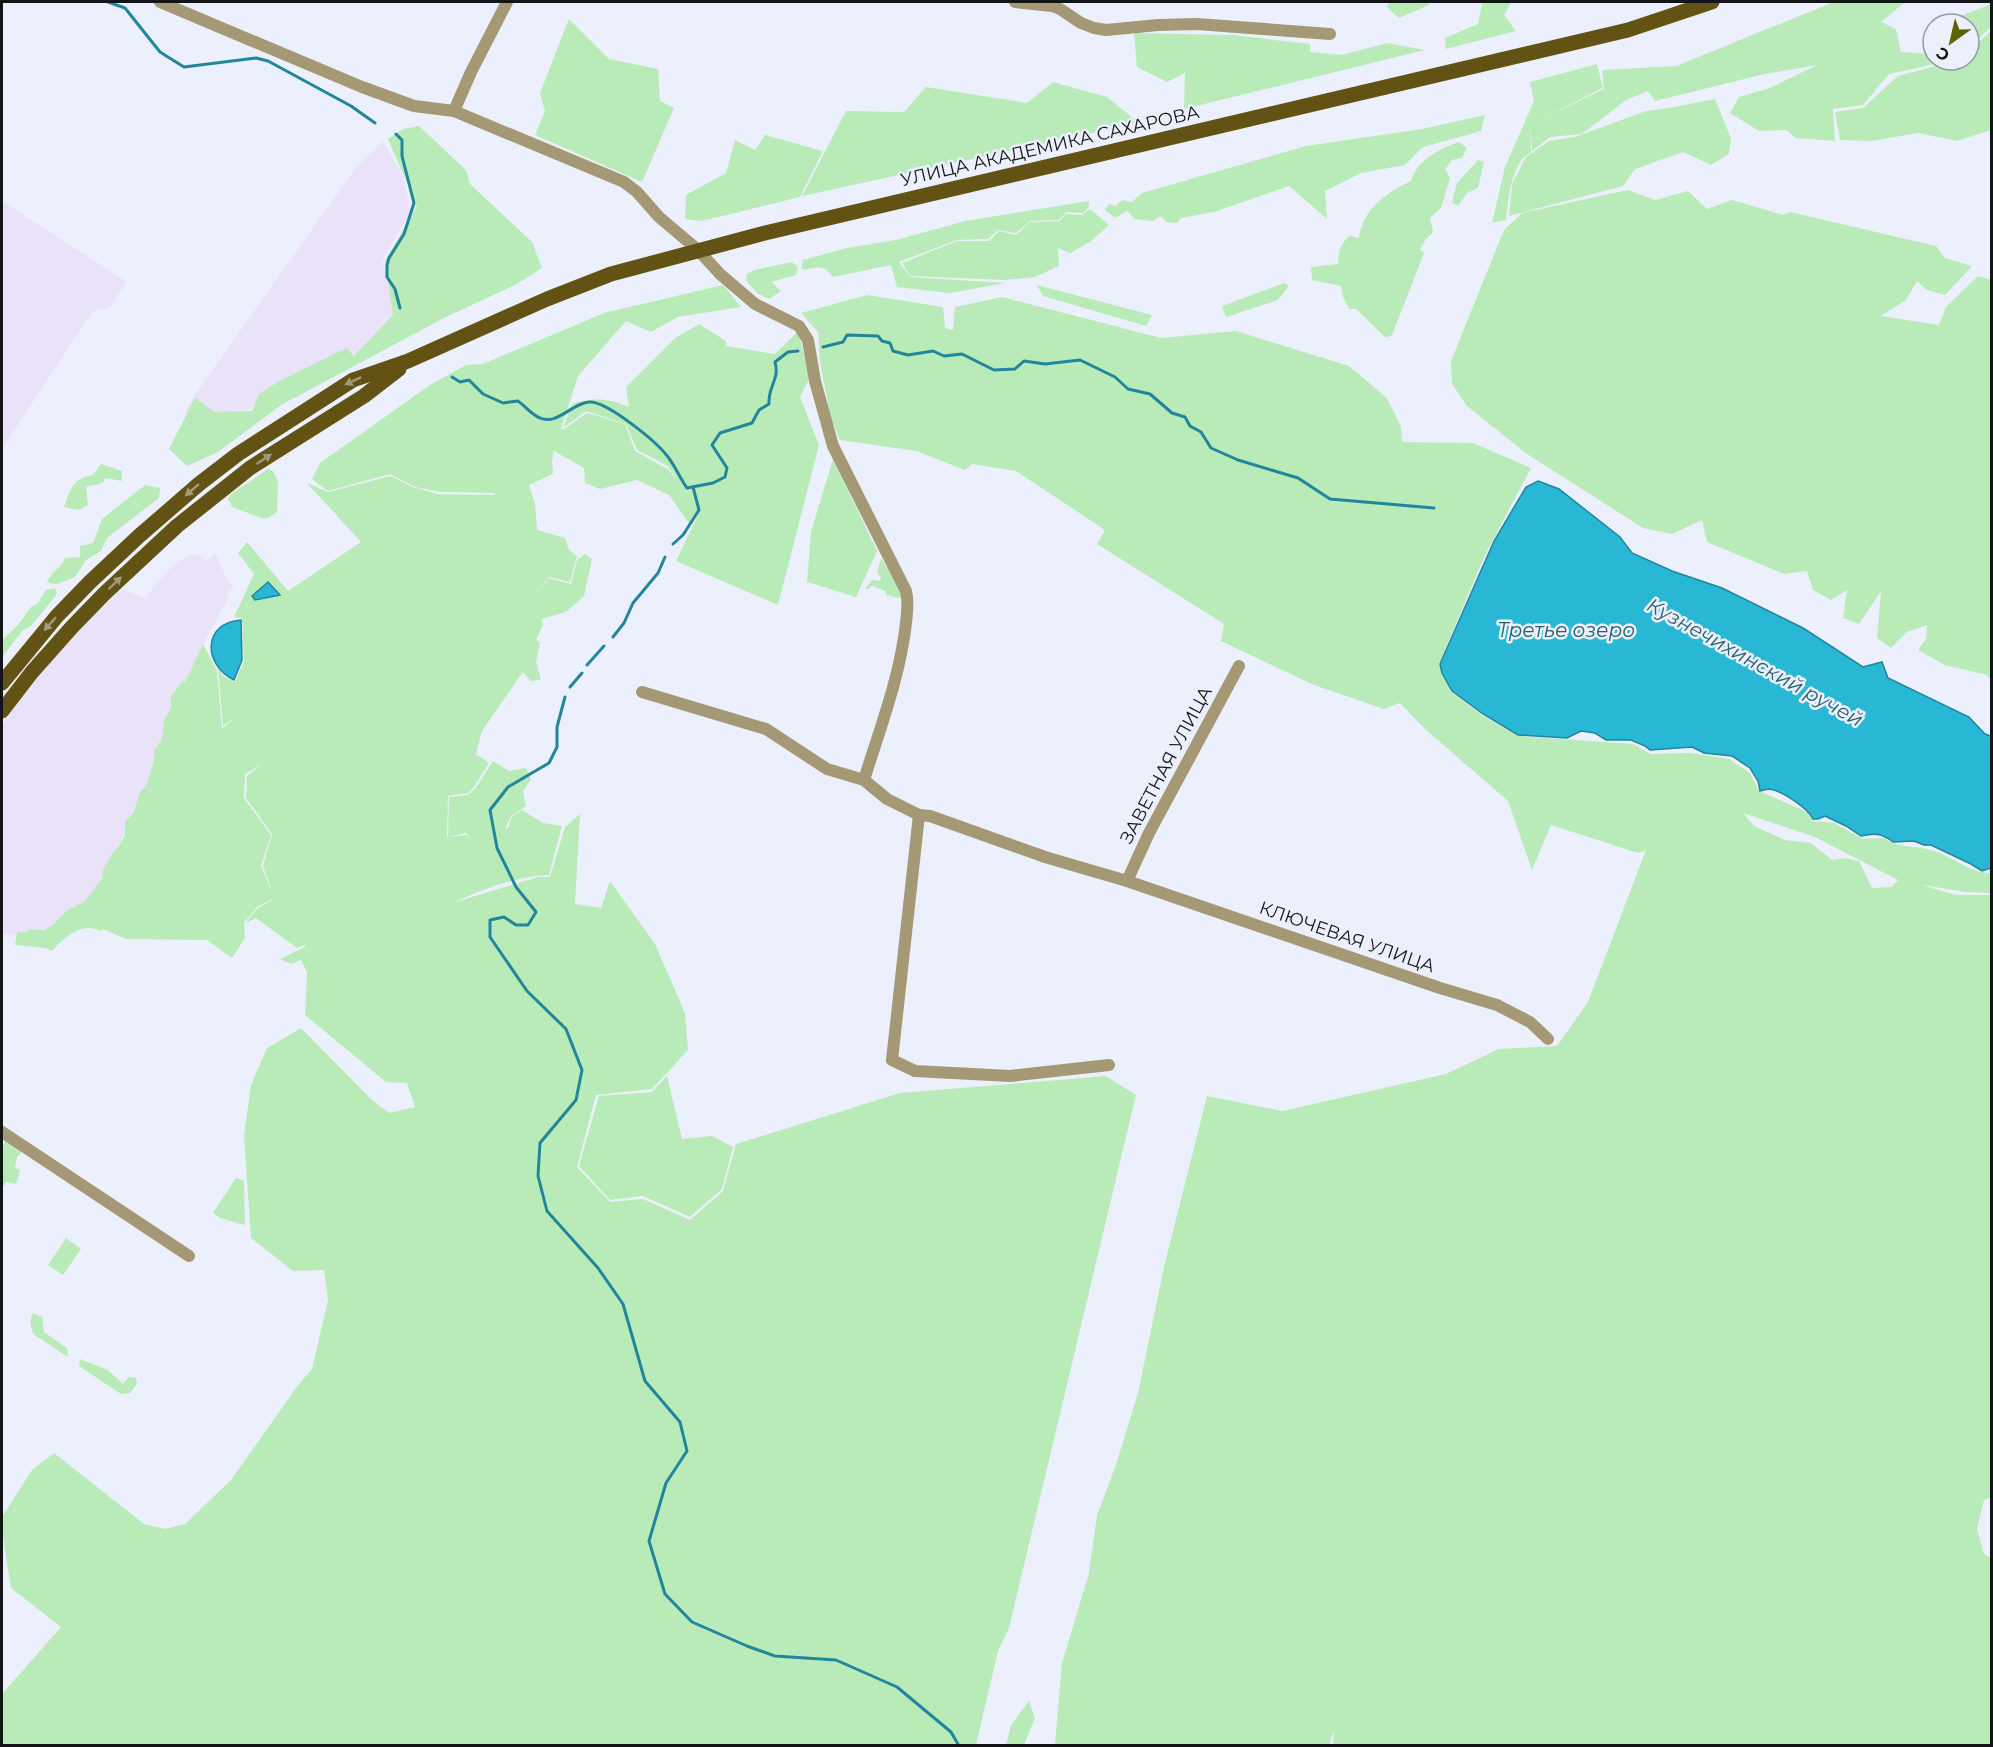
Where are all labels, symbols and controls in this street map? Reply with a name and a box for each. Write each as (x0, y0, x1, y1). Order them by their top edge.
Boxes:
north arrow (1921, 12, 1981, 72)
text: С (1932, 43, 1953, 65)
street label: УЛИЦА АКАДЕМИКА САХАРОВА (899, 101, 1202, 191)
one-way arrow (345, 377, 362, 386)
one-way arrow (256, 453, 272, 464)
one-way arrow (185, 483, 200, 496)
one-way arrow (107, 577, 121, 591)
water label: Кузнечихинский ручей (1643, 593, 1867, 731)
one-way arrow (44, 616, 57, 631)
water label: Третье озеро (1497, 618, 1635, 642)
street label: ЗАВЕТНАЯ УЛИЦА (1115, 682, 1217, 847)
street label: КЛЮЧЕВАЯ УЛИЦА (1256, 897, 1438, 978)

